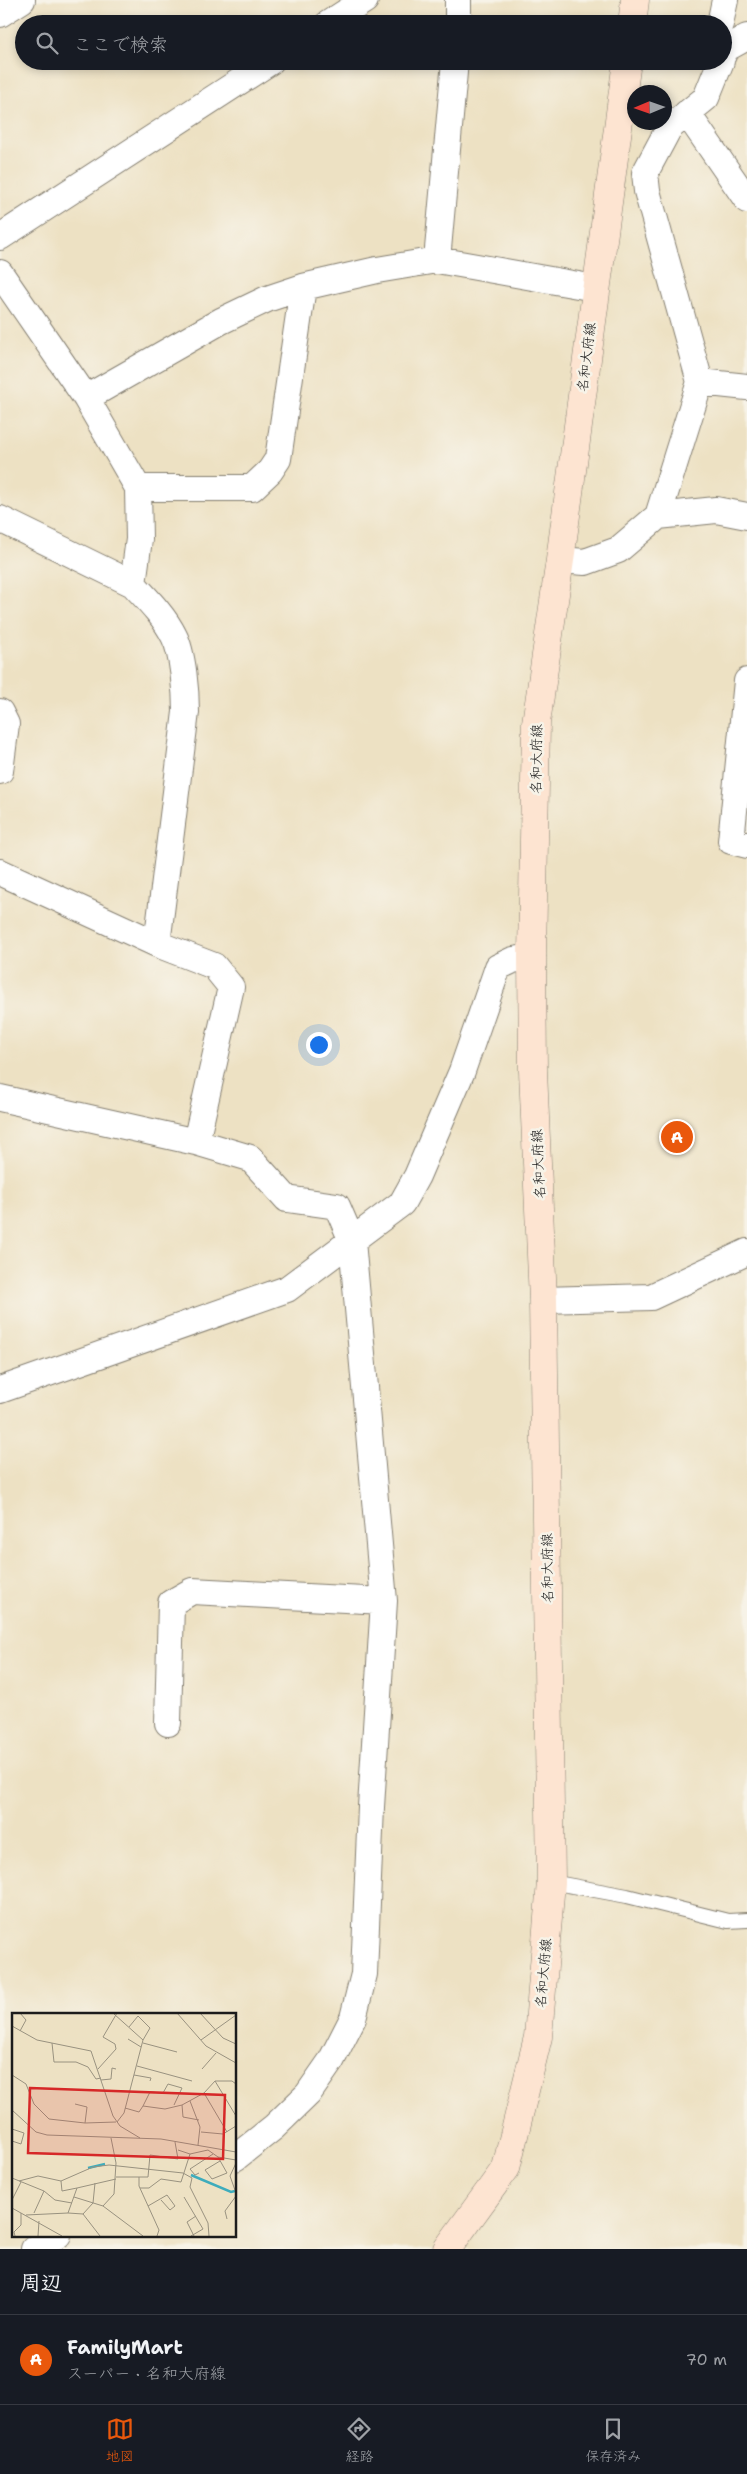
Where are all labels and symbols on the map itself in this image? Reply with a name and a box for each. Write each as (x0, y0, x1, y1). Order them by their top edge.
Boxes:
north arrow (627, 85, 672, 130)
street label: 名和大府線 (573, 321, 599, 393)
street label: 名和大府線 (526, 724, 546, 794)
your location (306, 1032, 332, 1058)
pin: A (661, 1118, 693, 1156)
street label: 名和大府線 (527, 1129, 549, 1199)
street label: 名和大府線 (537, 1533, 557, 1603)
street label: 名和大府線 (531, 1937, 555, 2009)
inset map (12, 2013, 236, 2236)

